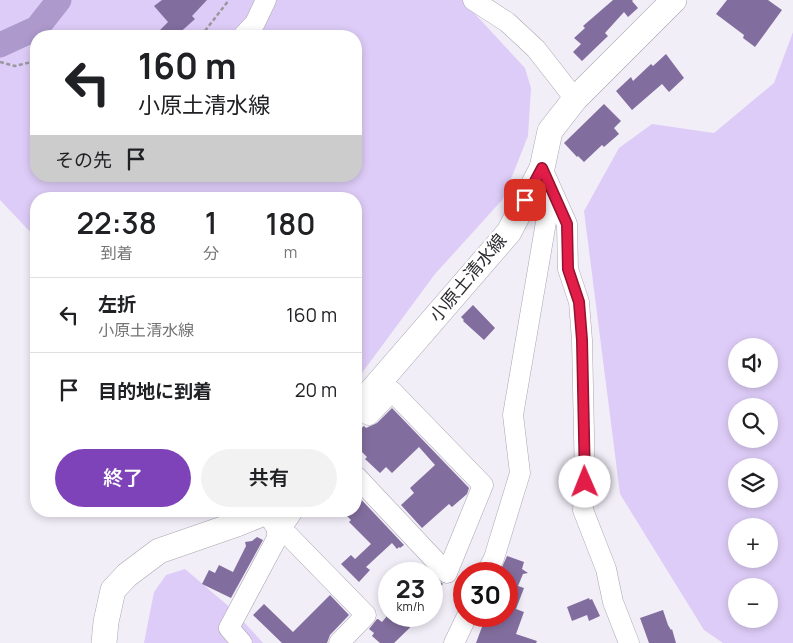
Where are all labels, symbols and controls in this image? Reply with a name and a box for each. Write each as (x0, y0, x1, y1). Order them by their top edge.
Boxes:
text: 160 m (138, 42, 237, 90)
icon: left (55, 50, 120, 115)
text: 小原土清水線 (138, 90, 270, 120)
icon: arrive (122, 145, 150, 173)
text: その先 (55, 147, 112, 173)
pin (504, 179, 546, 221)
icon: arrive (511, 186, 539, 214)
text: 22:38 (76, 202, 157, 243)
text: 1 (205, 202, 217, 243)
text: 180 (266, 203, 316, 244)
street label: 小原土清水線 (423, 228, 511, 326)
text: m (284, 241, 297, 263)
text: 到着 (101, 242, 133, 264)
text: 分 (203, 242, 219, 264)
text: 左折 (98, 291, 136, 317)
icon: left (55, 301, 83, 329)
text: 160 m (286, 302, 337, 328)
text: 小原土清水線 (98, 319, 194, 341)
map controls (728, 338, 778, 628)
button: sound (728, 338, 778, 388)
icon: arrive (55, 376, 83, 404)
text: 20 m (295, 377, 337, 403)
text: 目的地に到着 (98, 378, 212, 404)
button: search (728, 398, 778, 448)
button: 終了 (55, 449, 191, 507)
button: 共有 (201, 449, 337, 507)
position arrow (558, 455, 610, 507)
button: layers (728, 458, 778, 508)
button: + (728, 518, 778, 568)
speed limit sign: 30 (453, 562, 518, 627)
text: 23 (396, 571, 425, 606)
button: − (728, 578, 778, 628)
text: km/h (397, 598, 424, 615)

